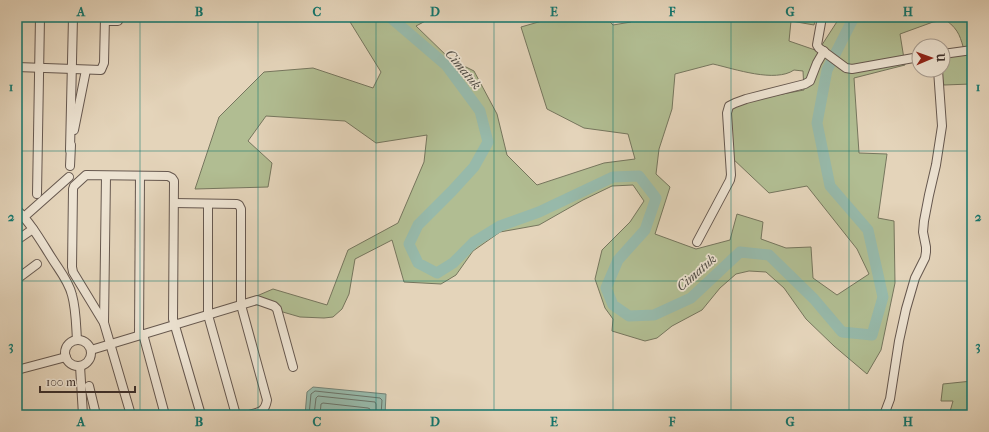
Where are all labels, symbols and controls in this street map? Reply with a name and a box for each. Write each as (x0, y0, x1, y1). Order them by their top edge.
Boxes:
text: A (76, 4, 86, 19)
text: B (195, 4, 204, 19)
text: C (313, 4, 322, 19)
text: D (430, 4, 440, 19)
text: E (550, 4, 558, 19)
text: F (668, 4, 676, 19)
text: G (785, 4, 795, 19)
text: H (903, 4, 914, 19)
north arrow (911, 38, 951, 78)
water label: Cimatuk (443, 46, 485, 93)
text: U (934, 52, 947, 63)
text: 1 (9, 79, 14, 94)
text: 1 (976, 79, 981, 94)
text: 2 (8, 209, 15, 224)
text: 2 (975, 209, 982, 224)
water label: Cimatuk (673, 251, 719, 294)
text: 3 (8, 338, 14, 354)
text: 3 (975, 338, 981, 354)
scale bar (40, 368, 135, 394)
text: 100 m (46, 375, 76, 389)
text: A (76, 414, 86, 429)
text: B (195, 414, 204, 429)
text: C (313, 414, 322, 429)
text: D (430, 414, 440, 429)
text: E (550, 414, 558, 429)
text: F (668, 414, 676, 429)
text: G (785, 414, 795, 429)
text: H (903, 414, 914, 429)

